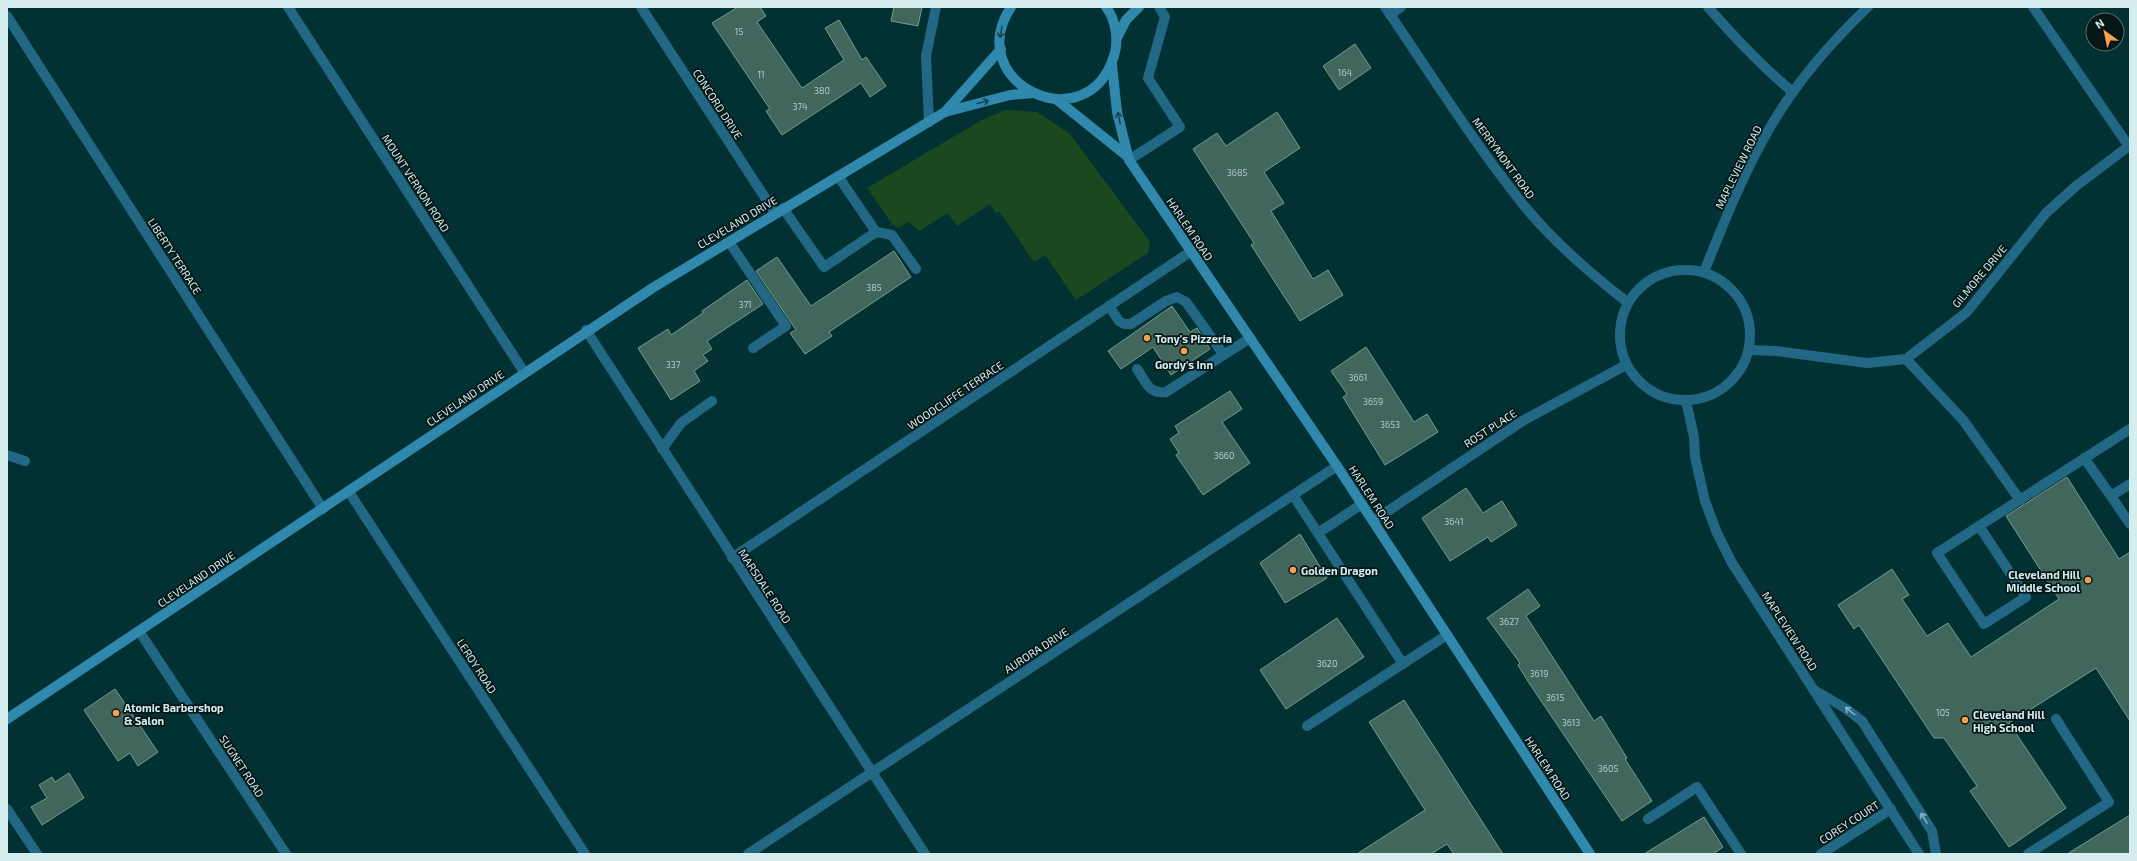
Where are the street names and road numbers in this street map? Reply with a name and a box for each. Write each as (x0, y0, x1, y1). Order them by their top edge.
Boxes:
street label: CONCORD DRIVE (690, 66, 746, 142)
street label: MERRYMONT ROAD (1470, 115, 1538, 201)
street label: MAPLEVIEW ROAD (1712, 123, 1764, 211)
street label: MOUNT VERNON ROAD (380, 132, 452, 234)
street label: CLEVELAND DRIVE (695, 193, 779, 251)
street label: HARLEM ROAD (1164, 195, 1216, 263)
street label: LIBERTY TERRACE (146, 216, 204, 296)
street label: GILMORE DRIVE (1949, 242, 2009, 310)
street label: WOODCLIFFE TERRACE (905, 358, 1005, 432)
street label: CLEVELAND DRIVE (424, 367, 506, 429)
street label: ROST PLACE (1461, 406, 1519, 450)
street label: HARLEM ROAD (1347, 463, 1397, 531)
street label: MARSDALE ROAD (736, 546, 794, 626)
street label: CLEVELAND DRIVE (155, 548, 237, 610)
street label: MAPLEVIEW ROAD (1760, 589, 1820, 673)
street label: AURORA DRIVE (1001, 624, 1071, 676)
street label: LEROY ROAD (455, 636, 499, 696)
street label: SUGNET ROAD (217, 733, 267, 799)
street label: HARLEM ROAD (1523, 734, 1573, 802)
street label: COREY COURT (1817, 797, 1882, 846)

